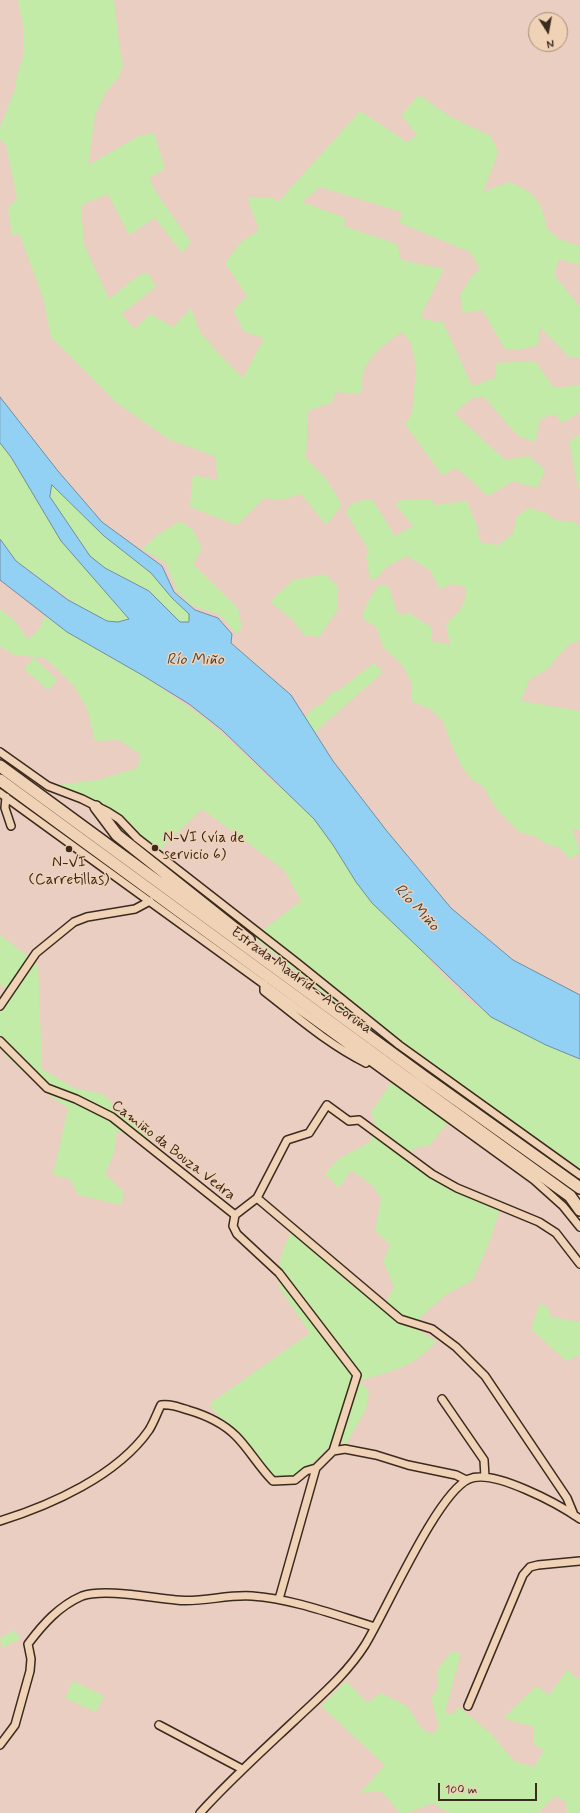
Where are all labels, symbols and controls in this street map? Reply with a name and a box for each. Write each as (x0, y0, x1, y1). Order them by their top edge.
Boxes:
north arrow (528, 12, 568, 52)
text: N (545, 35, 555, 50)
water label: Río Miño (166, 651, 224, 671)
place label: N-VI (vía de servicio 6) (163, 830, 245, 865)
marker: N-VI (vía de servicio 6) (150, 843, 160, 853)
marker: N-VI (Carretillas) (64, 844, 74, 854)
place label: N-VI (Carretillas) (29, 855, 109, 890)
water label: Río Miño (389, 880, 443, 936)
street label: Estrada Madrid - A Coruña (227, 924, 375, 1038)
street label: Camiño da Bouza Vedra (107, 1097, 239, 1205)
scale bar (440, 1775, 539, 1801)
text: 100 m (445, 1782, 477, 1798)

